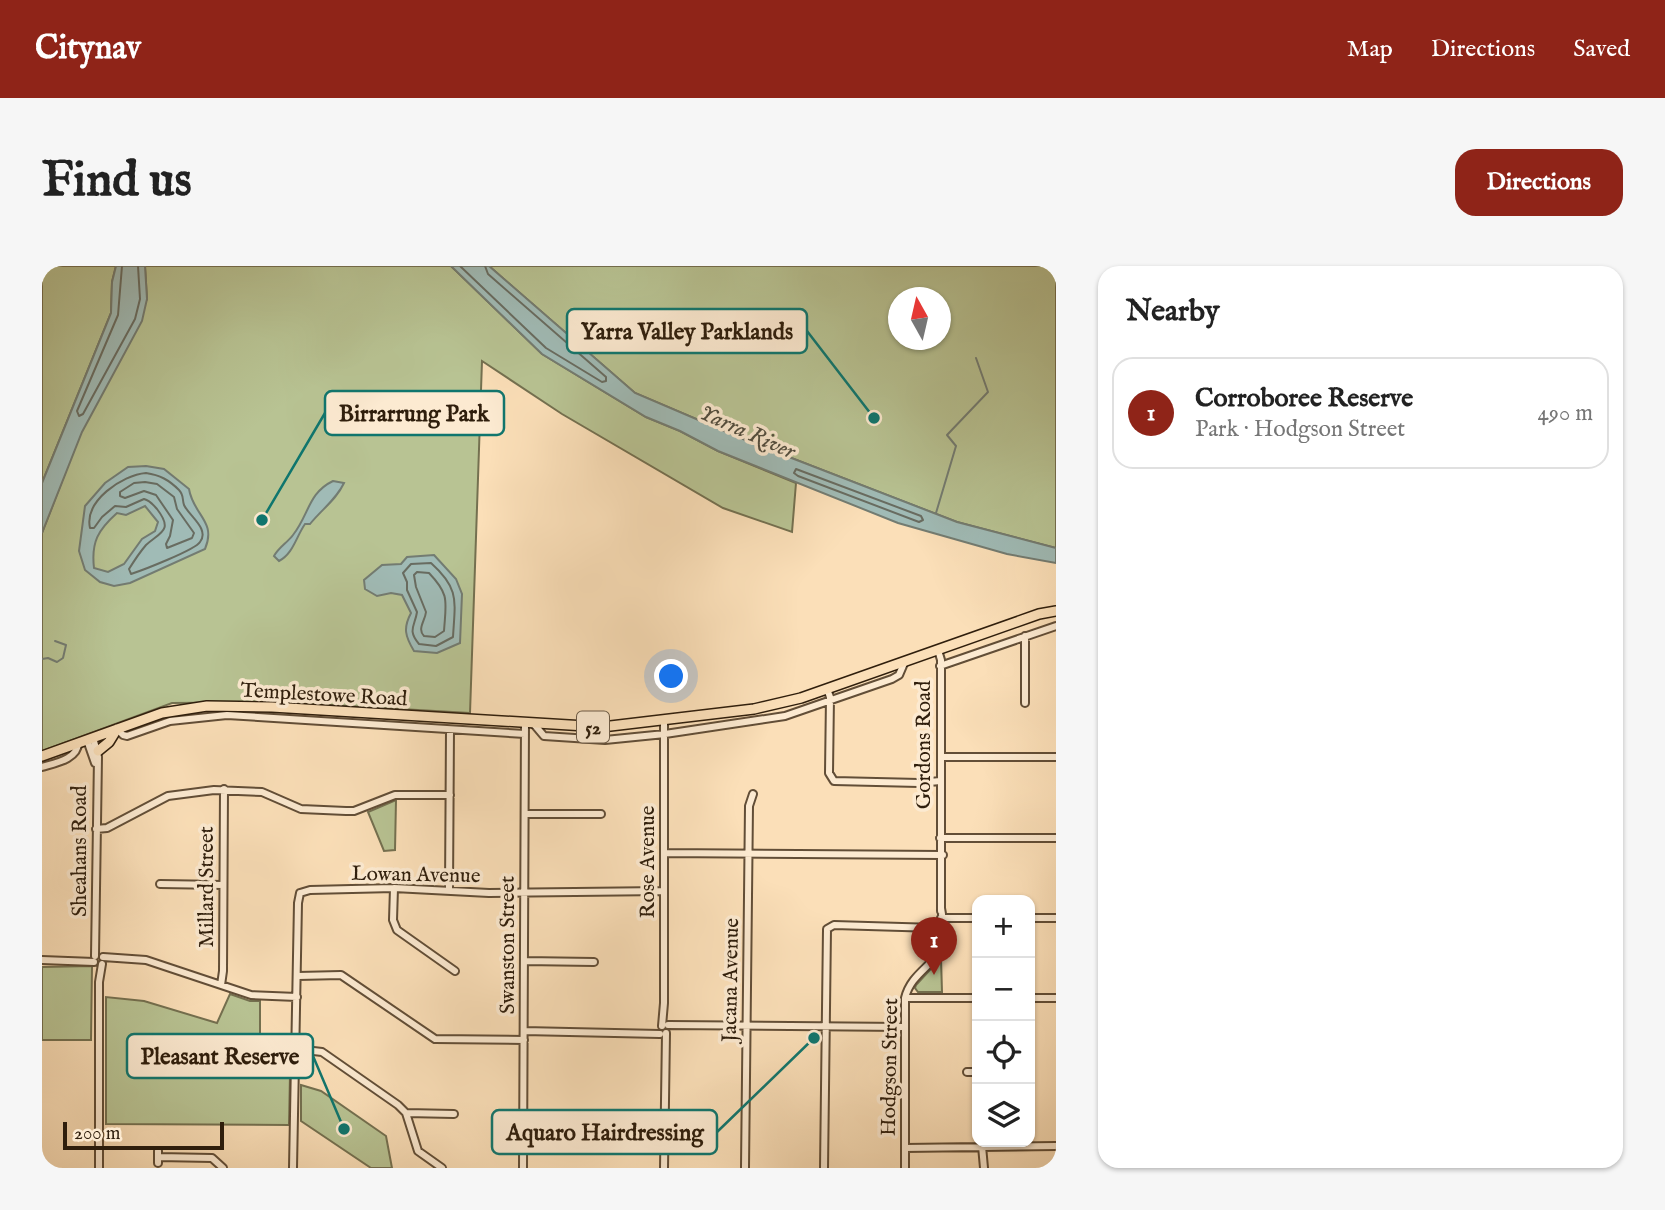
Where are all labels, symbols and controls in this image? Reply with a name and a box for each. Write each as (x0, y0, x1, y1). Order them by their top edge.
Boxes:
text: Citynav (35, 28, 141, 70)
text: Map (1347, 34, 1393, 65)
text: Directions (1431, 34, 1535, 65)
text: Saved (1573, 34, 1630, 65)
button: Directions (1455, 149, 1623, 216)
text: Find us (42, 151, 192, 213)
north arrow (888, 287, 951, 350)
text: Nearby (1126, 293, 1219, 331)
callout: Yarra Valley Parklands (567, 309, 807, 353)
text: Yarra Valley Parklands (581, 318, 793, 347)
text: Corroboree Reserve (1195, 382, 1413, 415)
callout: Birrarrung Park (325, 391, 504, 435)
water label: Yarra River (695, 398, 801, 467)
text: 1 (1147, 399, 1155, 428)
text: 490 m (1538, 399, 1593, 428)
text: Birrarrung Park (339, 400, 490, 429)
text: Park · Hodgson Street (1195, 415, 1405, 444)
your location (654, 659, 688, 693)
street label: Templestowe Road (240, 678, 409, 713)
street label: Gordons Road (911, 680, 938, 809)
road number: 52 (577, 712, 609, 742)
street label: Sheahans Road (67, 784, 94, 917)
street label: Rose Avenue (635, 805, 662, 918)
street label: Millard Street (194, 826, 221, 948)
street label: Lowan Avenue (351, 861, 481, 890)
street label: Swanston Street (495, 876, 522, 1014)
map controls (972, 895, 1035, 1147)
button: + (972, 895, 1035, 958)
street label: Jacana Avenue (717, 917, 746, 1044)
pin: 1 (911, 917, 957, 975)
button: − (972, 958, 1035, 1021)
street label: Hodgson Street (876, 998, 905, 1136)
button: locate (972, 1021, 1035, 1084)
callout: Pleasant Reserve (127, 1034, 313, 1078)
text: Pleasant Reserve (141, 1043, 300, 1072)
button: layers (972, 1084, 1035, 1147)
callout: Aquaro Hairdressing (492, 1110, 717, 1154)
scale bar (63, 1119, 224, 1151)
text: Aquaro Hairdressing (505, 1119, 705, 1148)
text: 200 m (74, 1122, 120, 1146)

